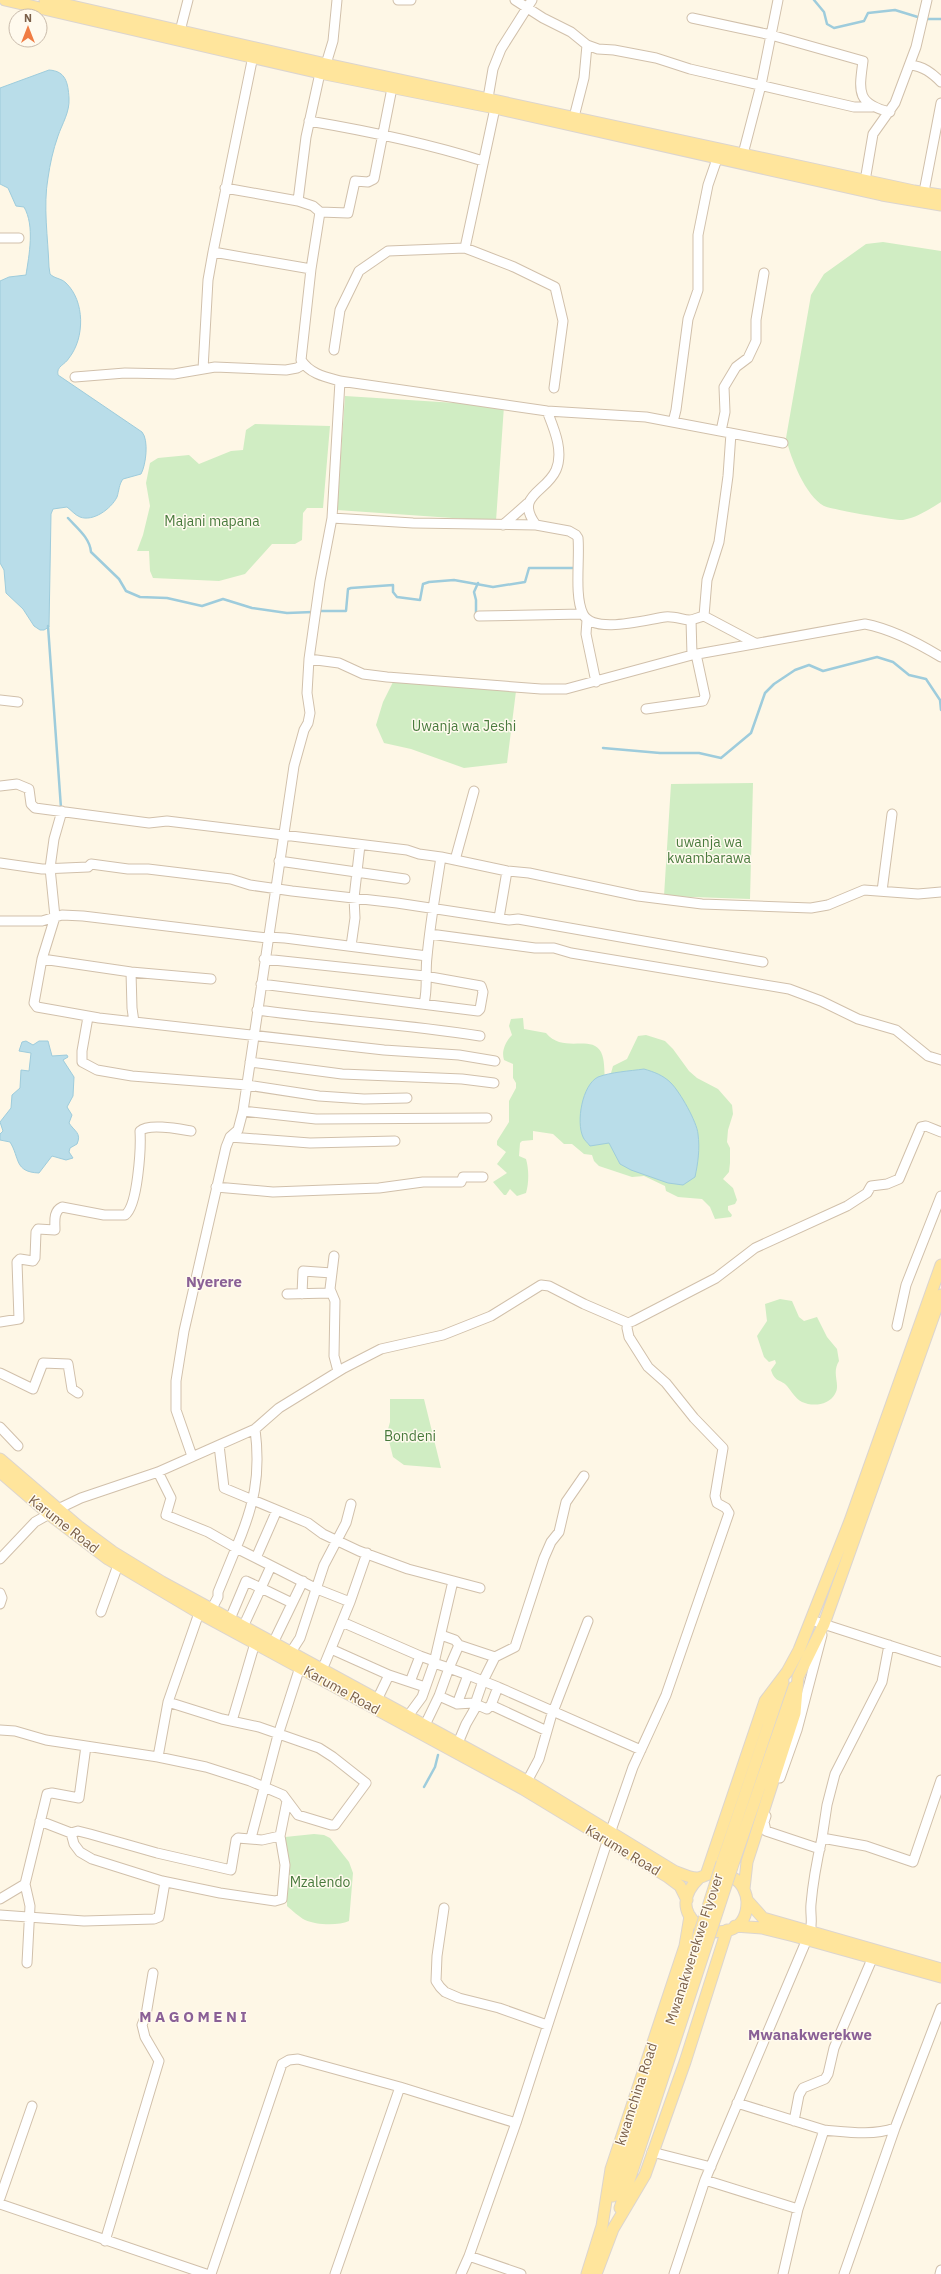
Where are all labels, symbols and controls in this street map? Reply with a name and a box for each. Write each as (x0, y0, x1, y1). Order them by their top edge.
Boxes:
north arrow (8, 8, 48, 48)
text: N (24, 11, 32, 25)
park label: Majani mapana (164, 512, 260, 530)
park label: Uwanja wa Jeshi (412, 717, 516, 735)
park label: uwanja wa kwambarawa (667, 833, 751, 867)
district label: Nyerere (186, 1272, 242, 1291)
park label: Bondeni (384, 1427, 436, 1445)
street label: Karume Road (25, 1491, 103, 1557)
street label: Karume Road (301, 1662, 383, 1718)
street label: Karume Road (582, 1820, 664, 1880)
street label: Mwanakwerekwe Flyover (661, 1871, 727, 2027)
park label: Mzalendo (290, 1873, 351, 1891)
district label: M A G O M E N I (139, 2007, 247, 2026)
district label: Mwanakwerekwe (748, 2025, 872, 2044)
street label: kwamchina Road (611, 2040, 661, 2148)

